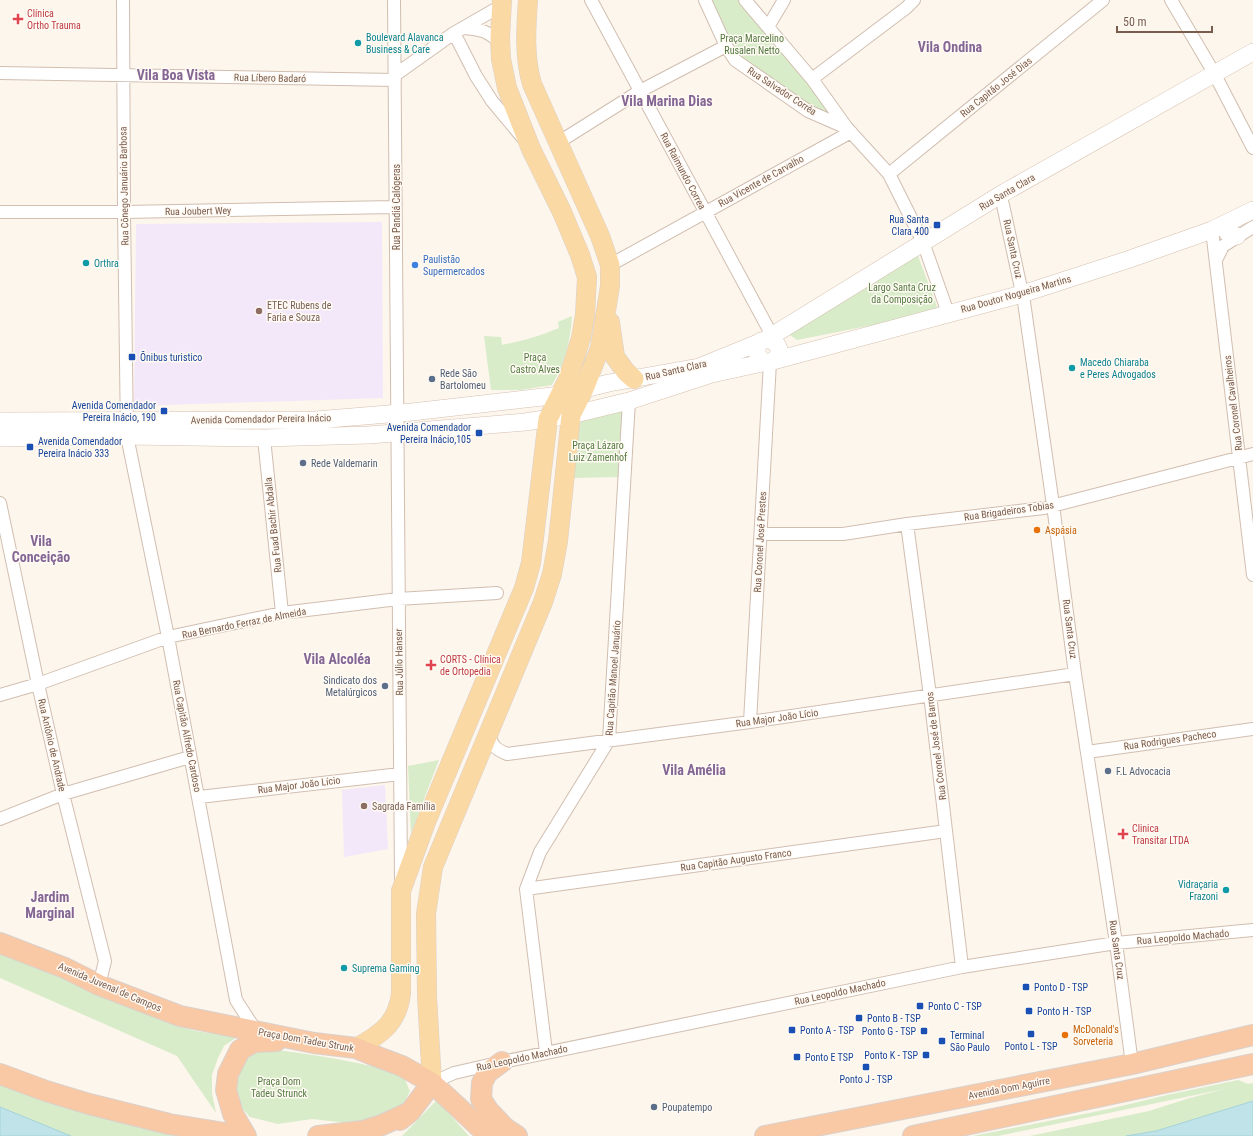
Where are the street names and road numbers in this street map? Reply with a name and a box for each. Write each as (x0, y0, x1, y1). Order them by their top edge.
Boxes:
street label: Rua Capitão José Dias (958, 55, 1034, 119)
street label: Rua Salvador Corrêa (745, 65, 819, 118)
street label: Rua Líbero Badaró (234, 72, 306, 84)
street label: Rua Cônego Januário Barbosa (117, 126, 131, 246)
street label: Rua Raimundo Correa (658, 131, 708, 211)
street label: Rua Vicente de Carvalho (716, 153, 806, 209)
street label: Rua Pandiá Calógeras (391, 163, 402, 250)
street label: Rua Santa Clara (977, 172, 1037, 212)
street label: Rua Joubert Wey (165, 205, 231, 217)
street label: Rua Santa Cruz (1001, 218, 1025, 280)
street label: Rua Doutor Nogueira Martins (960, 273, 1073, 315)
street label: Rua Coronel Cavalheiros (1222, 354, 1244, 451)
street label: Rua Santa Clara (644, 358, 708, 382)
street label: Avenida Comendador Pereira Inácio (191, 412, 331, 426)
street label: Rua Fuad Bachir Abdalla (262, 476, 283, 573)
street label: Rua Coronel José Prestes (752, 491, 768, 593)
street label: Rua Brigadeiros Tobias (963, 499, 1055, 523)
street label: Rua Santa Cruz (1061, 599, 1079, 659)
street label: Rua Bernardo Ferraz de Almeida (181, 606, 307, 640)
street label: Rua Capitão Manoel Januário (603, 620, 623, 736)
street label: Rua Júlio Hanser (393, 628, 405, 696)
street label: Rua Capitão Alfredo Cardoso (171, 679, 203, 793)
street label: Rua Coronel José de Barros (924, 691, 948, 801)
street label: Rua Antônio de Andrade (36, 697, 68, 793)
street label: Rua Major João Lício (735, 707, 819, 729)
street label: Rua Rodrigues Pacheco (1123, 728, 1217, 752)
street label: Rua Major João Lício (257, 774, 341, 796)
street label: Rua Capitão Augusto Franco (680, 847, 792, 873)
street label: Rua Santa Cruz (1107, 920, 1127, 980)
street label: Rua Leopoldo Machado (1136, 927, 1230, 947)
street label: Avenida Juvenal de Campos (57, 960, 164, 1014)
street label: Rua Leopoldo Machado (793, 977, 887, 1007)
street label: Praça Dom Tadeu Strunk (257, 1026, 355, 1054)
street label: Rua Leopoldo Machado (475, 1043, 569, 1073)
street label: Avenida Dom Aguirre (967, 1075, 1051, 1101)

